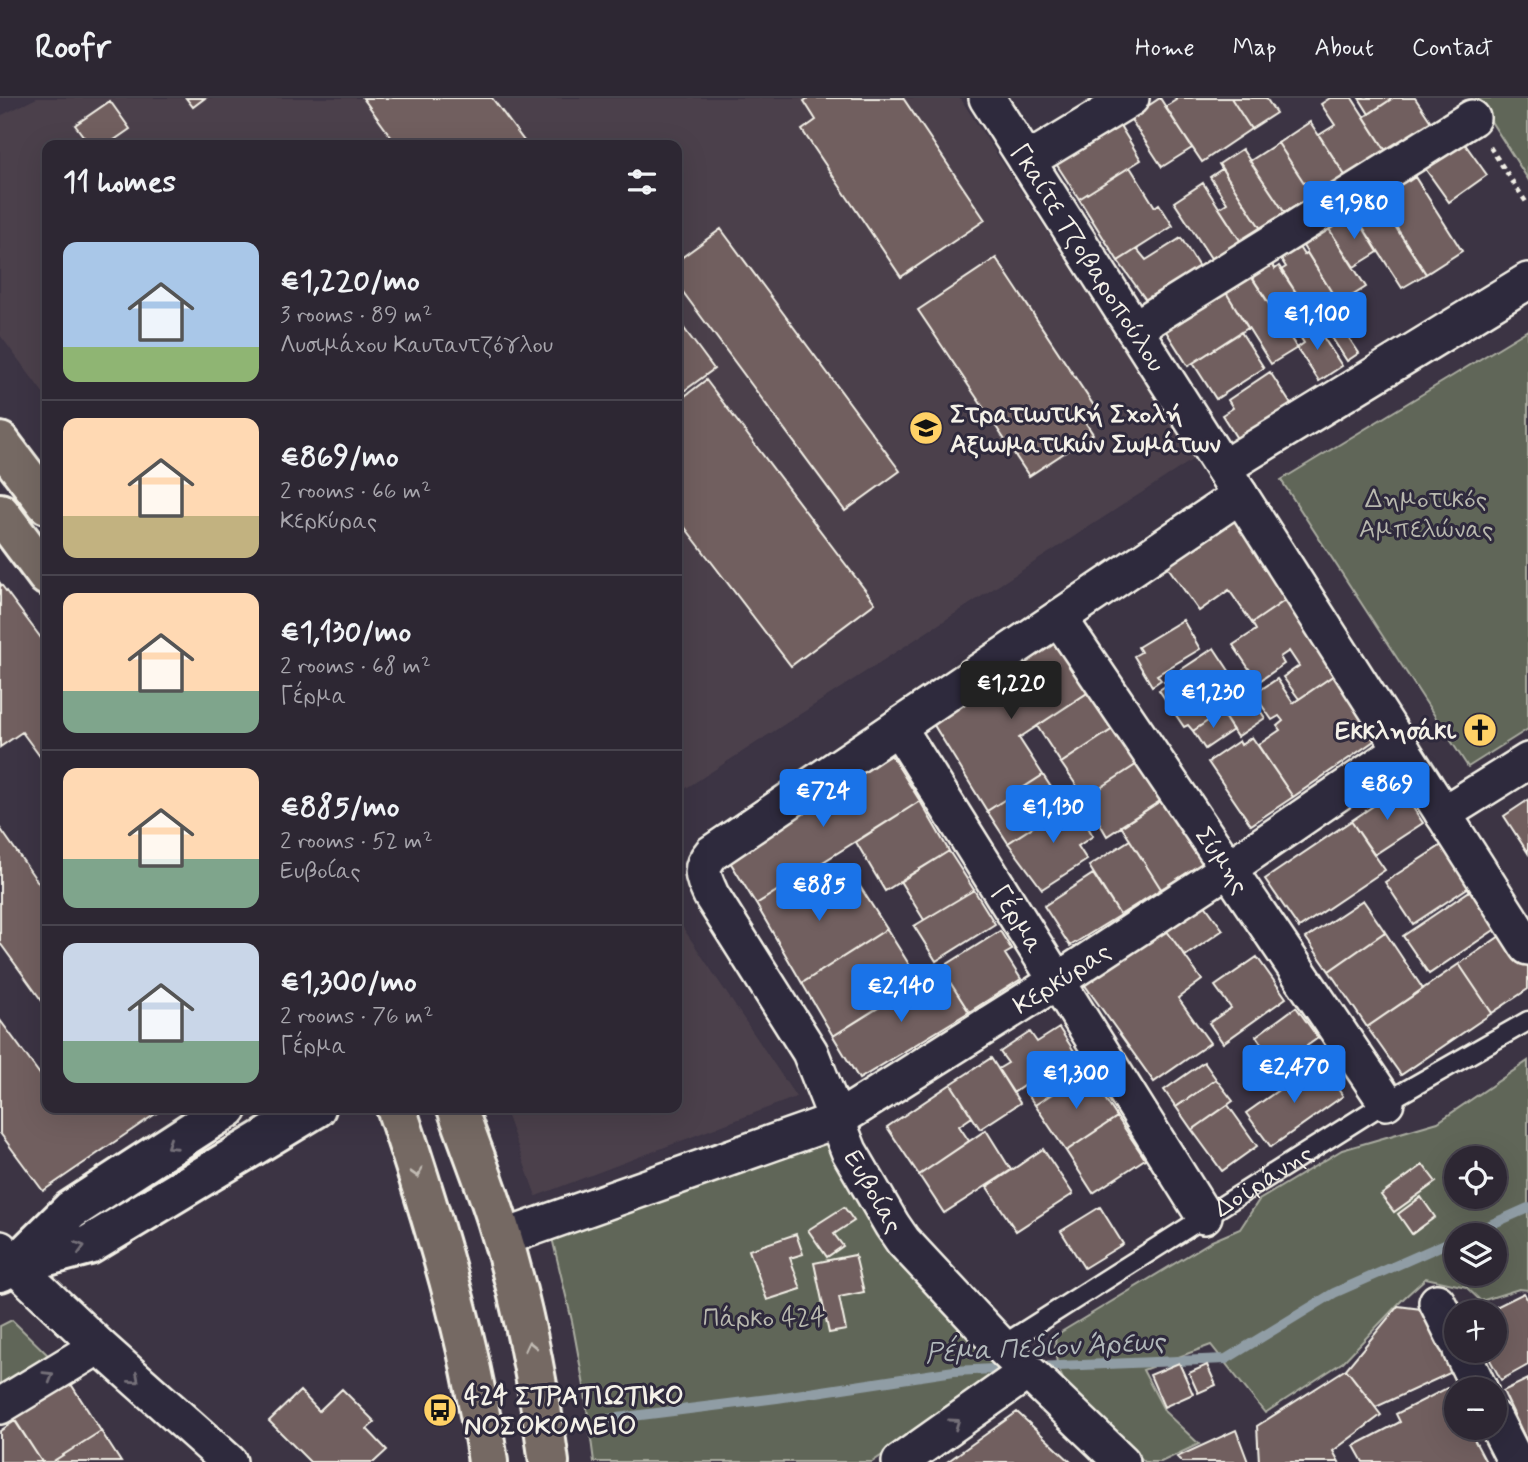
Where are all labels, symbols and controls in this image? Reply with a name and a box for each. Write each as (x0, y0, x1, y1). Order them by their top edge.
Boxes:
text: Roofr (35, 26, 111, 70)
text: Home (1135, 33, 1195, 64)
text: Map (1233, 33, 1277, 64)
text: About (1315, 33, 1374, 64)
text: Contact (1412, 33, 1493, 64)
street label: Γκαίτε Τζοβαροπούλου (1002, 138, 1172, 379)
text: 11 homes (63, 163, 176, 202)
icon: filters (623, 163, 661, 201)
pin: €1,980 (1297, 181, 1411, 241)
text: €1,980 (1319, 189, 1389, 219)
text: €1,220/mo (280, 262, 420, 301)
icon: home (119, 270, 203, 354)
pin: €1,100 (1260, 292, 1374, 352)
text: €1,100 (1284, 300, 1350, 330)
text: 3 rooms · 89 m² (280, 301, 432, 331)
text: Λυσιμάχου Καυταντζόγλου (280, 331, 553, 361)
place label: Στρατιωτική Σχολή Αξιωματικών Σωμάτων (950, 398, 1221, 462)
school or university icon: Στρατιωτική Σχολή Αξιωματικών Σωμάτων (907, 409, 945, 447)
text: €869/mo (280, 438, 399, 477)
icon: home (119, 446, 203, 530)
text: 2 rooms · 66 m² (280, 477, 431, 507)
park label: Δημοτικός Αμπελώνας (1359, 483, 1493, 547)
text: Κερκύρας (280, 507, 377, 537)
text: €1,130/mo (280, 613, 411, 652)
icon: home (119, 621, 203, 705)
text: 2 rooms · 68 m² (280, 652, 431, 682)
pin: €1,220 (954, 662, 1068, 721)
text: €1,220 (976, 669, 1046, 699)
pin: €1,230 (1156, 670, 1270, 730)
text: €1,230 (1181, 678, 1245, 708)
text: Γέρμα (280, 682, 346, 712)
church icon: Εκκλησάκι (1461, 711, 1499, 749)
place label: Εκκλησάκι (1335, 715, 1457, 749)
pin: €869 (1346, 762, 1428, 822)
pin: €724 (782, 770, 864, 829)
text: €869 (1361, 770, 1413, 800)
text: €724 (796, 777, 850, 807)
pin: €1,130 (996, 786, 1110, 845)
text: €885/mo (280, 788, 400, 827)
text: €1,130 (1022, 793, 1084, 823)
icon: home (119, 796, 203, 880)
street label: Σύμης (1186, 821, 1256, 901)
text: 2 rooms · 52 m² (280, 827, 433, 857)
text: Ευβοίας (280, 857, 361, 887)
pin: €885 (778, 864, 860, 923)
text: €885 (792, 871, 846, 901)
street label: Γέρμα (982, 879, 1050, 960)
street label: Κερκύρας (1007, 935, 1118, 1023)
text: €1,300/mo (280, 963, 417, 1002)
pin: €2,140 (844, 964, 958, 1024)
icon: home (119, 971, 203, 1055)
text: €2,140 (867, 972, 935, 1002)
text: 2 rooms · 76 m² (280, 1002, 433, 1032)
text: Γέρμα (280, 1032, 346, 1062)
pin: €2,470 (1237, 1046, 1351, 1105)
pin: €1,300 (1019, 1052, 1133, 1111)
text: €2,470 (1258, 1053, 1330, 1083)
text: €1,300 (1043, 1059, 1109, 1089)
one-way arrow (165, 1137, 178, 1150)
street label: Δοϊράνης (1208, 1137, 1320, 1226)
street label: Ευβοίας (835, 1144, 910, 1240)
map controls (1444, 1146, 1507, 1440)
button: locate (1444, 1146, 1507, 1209)
one-way arrow (409, 1166, 424, 1178)
button: layers (1444, 1223, 1507, 1286)
one-way arrow (73, 1241, 86, 1255)
button: + (1444, 1300, 1507, 1363)
park label: Πάρκο 424 (703, 1302, 825, 1336)
water label: Ρέμα Πεδίον Άρεως (924, 1324, 1168, 1373)
one-way arrow (524, 1340, 538, 1352)
one-way arrow (127, 1371, 140, 1383)
one-way arrow (42, 1372, 55, 1385)
button: − (1444, 1377, 1507, 1440)
place label: 424 ΣΤΡΑΤΙΩΤΙΚΟ ΝΟΣΟΚΟΜΕΙΟ (464, 1380, 684, 1444)
bus stop icon: 424 ΣΤΡΑΤΙΩΤΙΚΟ ΝΟΣΟΚΟΜΕΙΟ (421, 1391, 459, 1429)
one-way arrow (947, 1419, 960, 1431)

